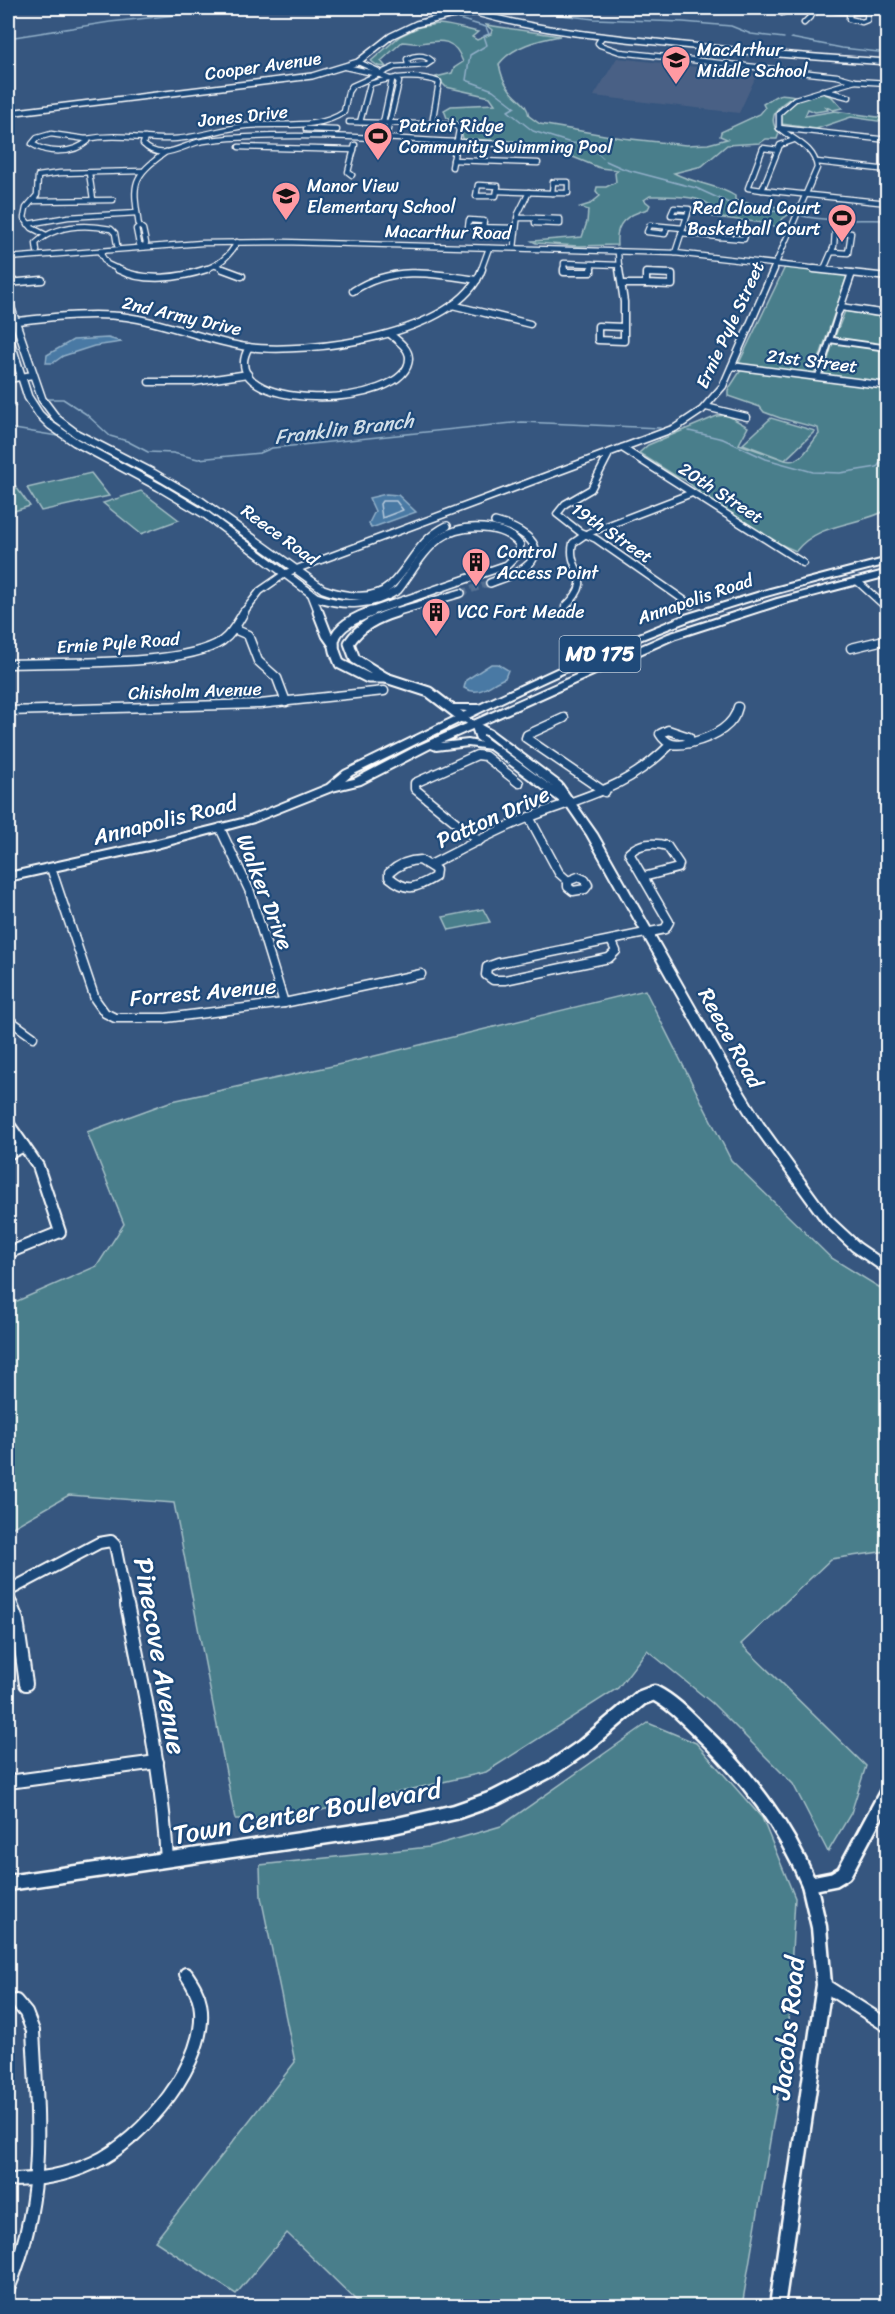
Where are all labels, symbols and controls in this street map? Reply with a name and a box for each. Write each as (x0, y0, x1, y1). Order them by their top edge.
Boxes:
place label: MacArthur Middle School (697, 34, 808, 87)
street label: Cooper Avenue (203, 42, 324, 90)
school or university icon: MacArthur Middle School (660, 44, 692, 86)
street label: Jones Drive (195, 95, 290, 137)
place label: Patriot Ridge Community Swimming Pool (399, 110, 613, 163)
sports icon: Patriot Ridge Community Swimming Pool (362, 120, 394, 162)
place label: Manor View Elementary School (307, 170, 456, 223)
school or university icon: Manor View Elementary School (270, 180, 302, 222)
place label: Red Cloud Court Basketball Court (687, 192, 821, 245)
sports icon: Red Cloud Court Basketball Court (826, 202, 858, 244)
street label: Macarthur Road (385, 215, 513, 249)
street label: Ernie Pyle Street (686, 256, 774, 394)
street label: 2nd Army Drive (119, 287, 245, 345)
street label: 21st Street (765, 340, 859, 382)
water label: Franklin Branch (272, 403, 417, 455)
street label: 20th Street (672, 453, 770, 533)
street label: 19th Street (564, 494, 660, 572)
street label: Reece Road (234, 495, 327, 575)
place label: Control Access Point (496, 536, 599, 589)
building icon: Control Access Point (460, 546, 492, 588)
street label: Annapolis Road (632, 564, 759, 634)
building icon: VCC Fort Meade (420, 596, 452, 638)
place label: VCC Fort Meade (457, 596, 585, 628)
street label: Ernie Pyle Road (55, 623, 182, 663)
road number: MD 175 (560, 636, 640, 672)
street label: Chisholm Avenue (128, 673, 262, 709)
street label: Patton Drive (430, 775, 556, 859)
street label: Annapolis Road (88, 783, 243, 857)
street label: Walker Drive (225, 828, 305, 956)
street label: Forrest Avenue (128, 966, 278, 1018)
street label: Reece Road (687, 980, 776, 1097)
street label: Pinecove Avenue (119, 1554, 201, 1759)
street label: Town Center Boulevard (169, 1764, 447, 1859)
street label: Jacobs Road (757, 1952, 820, 2103)

